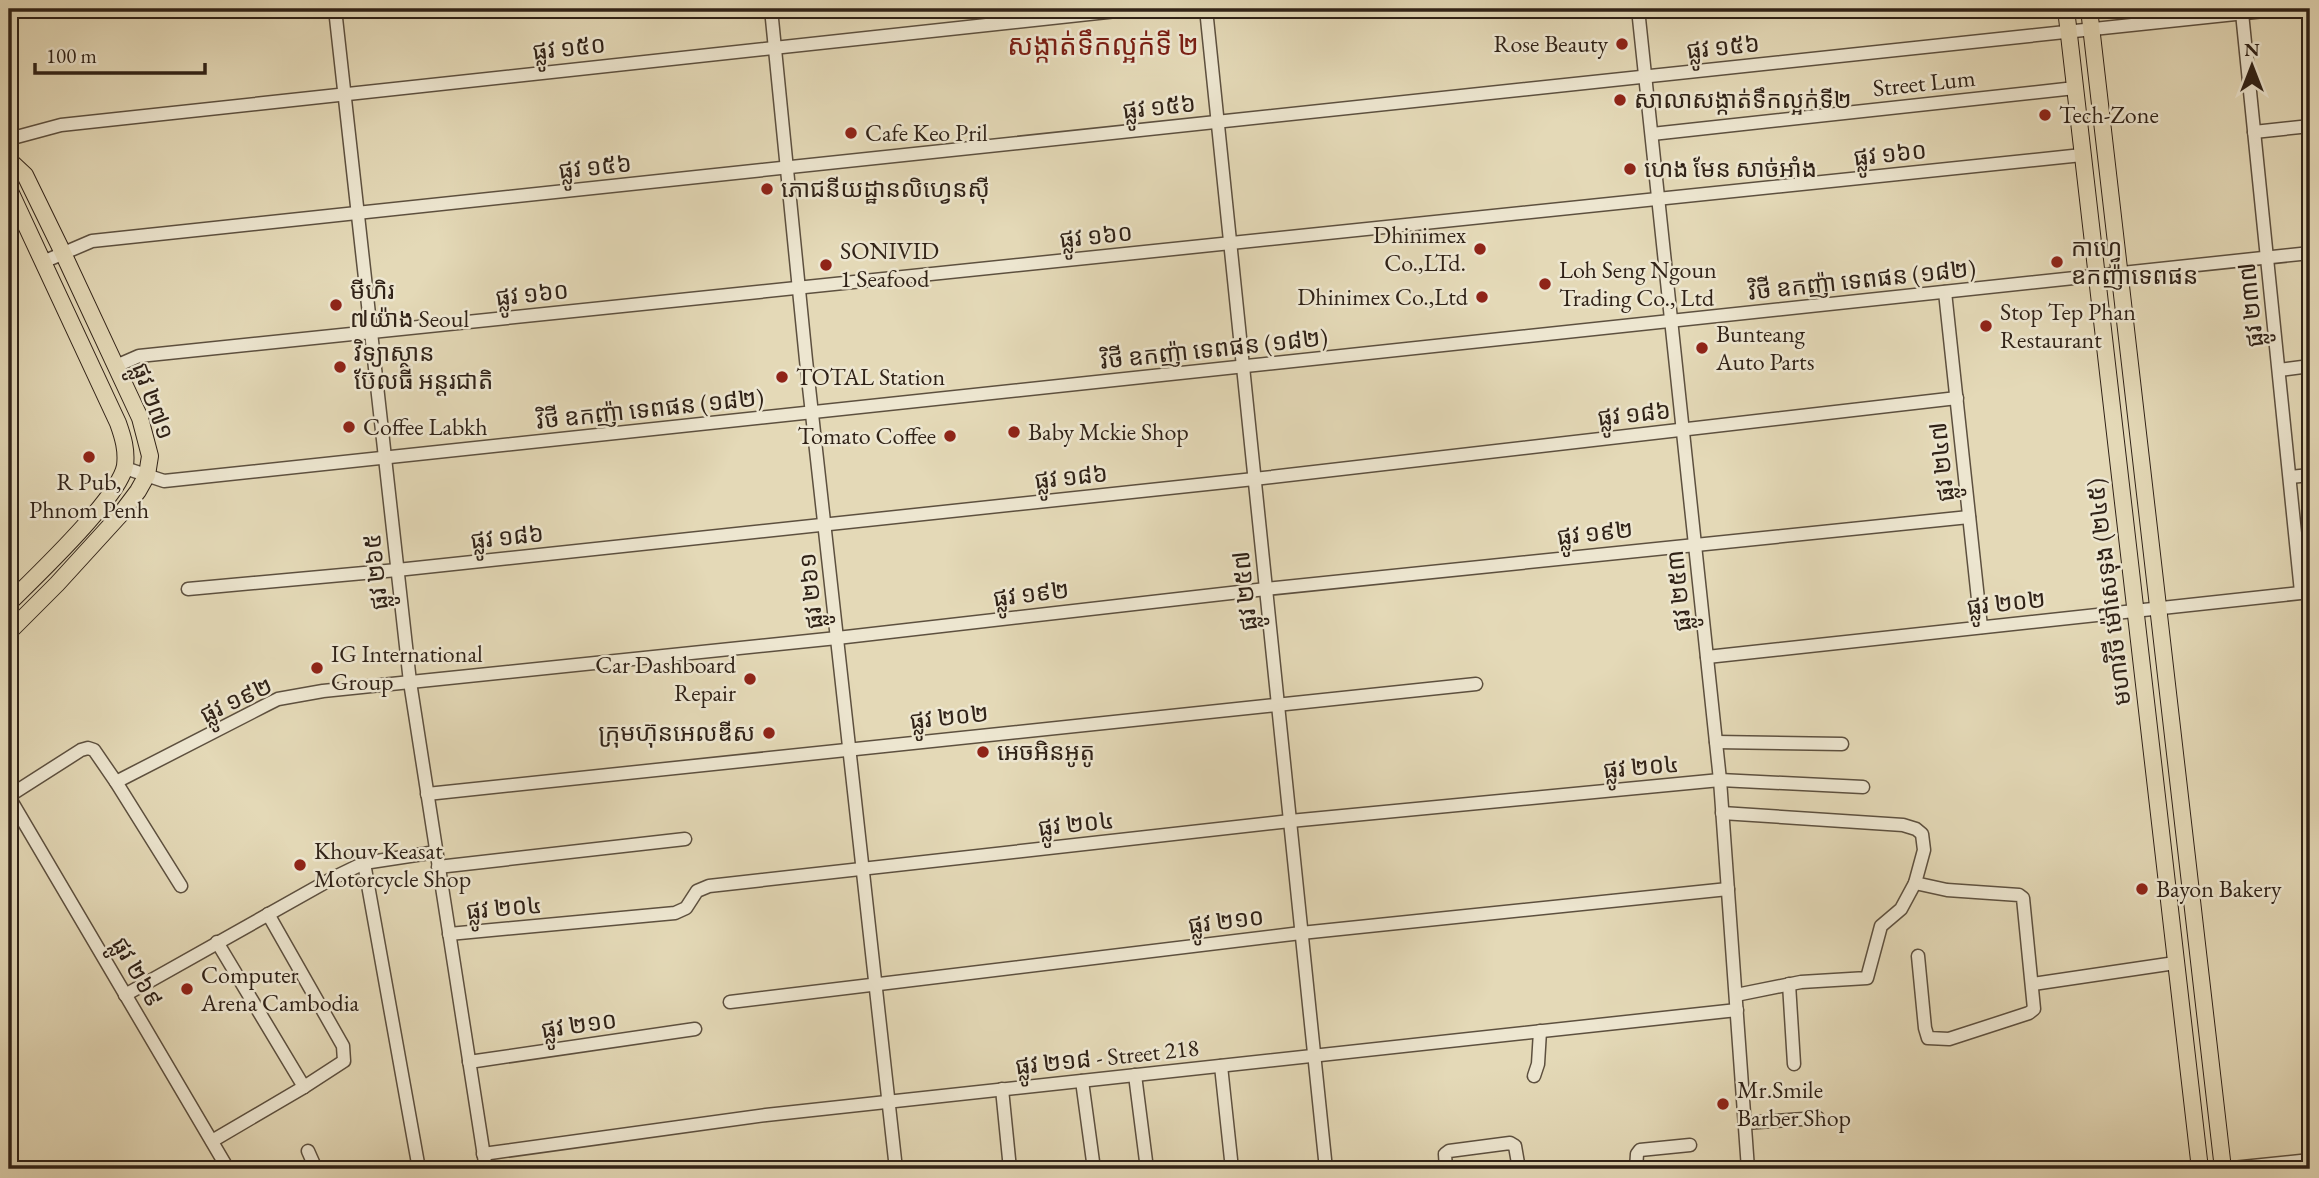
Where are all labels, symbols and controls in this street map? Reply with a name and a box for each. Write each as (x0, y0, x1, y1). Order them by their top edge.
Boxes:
district label: សង្កាត់ទឹកល្អក់ទី ២ (1007, 27, 1199, 63)
street label: ផ្លូវ ១៥៦ (1685, 27, 1762, 73)
street label: ផ្លូវ ១៥០ (531, 28, 608, 74)
place label: Rose Beauty (1493, 28, 1608, 59)
scale bar (35, 32, 205, 76)
north arrow (2218, 32, 2288, 102)
marker: Rose Beauty (1614, 36, 1630, 52)
text: N (2244, 37, 2260, 62)
text: 100 m (46, 42, 97, 69)
street label: Street Lum (1871, 62, 1977, 103)
place label: សាលាសង្កាត់ទឹកល្អក់ទី២ (1634, 84, 1852, 115)
street label: ផ្លូវ ១៥៦ (1121, 87, 1198, 133)
marker: សាលាសង្កាត់ទឹកល្អក់ទី២ (1612, 92, 1628, 108)
place label: Tech-Zone (2059, 99, 2159, 130)
marker: Tech-Zone (2037, 107, 2053, 123)
place label: Cafe Keo Pril (865, 117, 988, 148)
marker: Cafe Keo Pril (843, 125, 859, 141)
street label: ផ្លូវ ១៦០ (1852, 134, 1929, 180)
street label: ផ្លូវ ១៥៦ (557, 147, 634, 193)
place label: ហេង មែន សាច់អាំង (1644, 153, 1817, 184)
marker: ហេង មែន សាច់អាំង (1622, 161, 1638, 177)
place label: ភោជនីយដ្ឋានលិហ្វេនសុី (781, 173, 990, 204)
marker: ភោជនីយដ្ឋានលិហ្វេនសុី (759, 181, 775, 197)
street label: ផ្លូវ ១៦០ (1058, 216, 1135, 262)
place label: Dhinimex Co.,LTd. (1373, 219, 1467, 278)
place label: កាហ្វេ ឧកញ៉ាទេពផន (2071, 232, 2198, 291)
place label: SONIVID 1 Seafood (840, 235, 939, 294)
marker: Dhinimex Co.,LTd. (1472, 241, 1488, 257)
street label: វិថី ឧកញ៉ា ទេពផន (១៨២) (1746, 252, 1977, 307)
place label: Loh Seng Ngoun Trading Co., Ltd (1559, 254, 1717, 313)
marker: កាហ្វេ ឧកញ៉ាទេពផន (2049, 254, 2065, 270)
marker: SONIVID 1 Seafood (818, 257, 834, 273)
street label: ផ្លូវ ២៣៧ (2231, 260, 2277, 349)
street label: ផ្លូវ ១៦០ (494, 274, 571, 320)
place label: មីហិរ ៧យ៉ាង Seoul (350, 275, 469, 334)
marker: Loh Seng Ngoun Trading Co., Ltd (1537, 276, 1553, 292)
place label: Dhinimex Co.,Ltd (1297, 281, 1469, 312)
marker: Dhinimex Co.,Ltd (1474, 289, 1490, 305)
place label: Stop Tep Phan Restaurant (2000, 296, 2136, 355)
marker: មីហិរ ៧យ៉ាង Seoul (328, 297, 344, 313)
place label: Bunteang Auto Parts (1715, 318, 1814, 377)
marker: Stop Tep Phan Restaurant (1978, 318, 1994, 334)
street label: វិថី ឧកញ៉ា ទេពផន (១៨២) (1098, 321, 1329, 376)
place label: វិទ្យាស្ថាន ប៊ែលធី អន្ដរជាតិ (353, 337, 493, 396)
marker: Bunteang Auto Parts (1694, 340, 1710, 356)
street label: ផ្លូវ ២៧១ (119, 358, 182, 446)
marker: វិទ្យាស្ថាន ប៊ែលធី អន្ដរជាតិ (332, 359, 348, 375)
place label: TOTAL Station (796, 361, 945, 392)
marker: TOTAL Station (774, 369, 790, 385)
street label: វិថី ឧកញ៉ា ទេពផន (១៨២) (534, 381, 765, 436)
street label: ផ្លូវ ១៨៦ (1596, 394, 1673, 440)
place label: Coffee Labkh (363, 411, 488, 442)
place label: Baby Mckie Shop (1028, 416, 1189, 447)
marker: Coffee Labkh (341, 419, 357, 435)
place label: Tomato Coffee (797, 420, 936, 451)
street label: ផ្លូវ ២៤៧ (1922, 420, 1968, 503)
marker: Baby Mckie Shop (1006, 424, 1022, 440)
marker: Tomato Coffee (942, 428, 958, 444)
marker: R Pub, Phnom Penh (81, 449, 97, 465)
street label: ផ្លូវ ១៨៦ (1033, 457, 1110, 503)
place label: R Pub, Phnom Penh (29, 466, 149, 525)
street label: មហាវិថី ម៉ៅសេទុង (២៤៥) (2079, 477, 2138, 707)
street label: ផ្លូវ ១៩២ (1555, 513, 1635, 559)
street label: ផ្លូវ ១៨៦ (469, 517, 546, 563)
street label: ផ្លូវ ២៦៥ (356, 532, 402, 612)
street label: ផ្លូវ ២៥៣ (1659, 548, 1705, 633)
street label: ផ្លូវ ២៥៧ (1225, 549, 1271, 632)
street label: ផ្លូវ ២៦១ (791, 551, 837, 631)
street label: ផ្លូវ ១៩២ (991, 573, 1072, 621)
street label: ផ្លូវ ២០២ (1965, 583, 2048, 629)
place label: IG International Group (331, 638, 483, 697)
place label: Car Dashboard Repair (595, 649, 737, 708)
marker: IG International Group (309, 660, 325, 676)
street label: ផ្លូវ ១៩២ (195, 669, 280, 736)
marker: Car Dashboard Repair (742, 671, 758, 687)
street label: ផ្លូវ ២០២ (908, 697, 991, 743)
place label: ក្រុមហ៊ុនអេលឌីស (598, 717, 755, 748)
marker: ក្រុមហ៊ុនអេលឌីស (761, 725, 777, 741)
place label: អេចអិនអូតូ (997, 736, 1095, 768)
marker: អេចអិនអូតូ (975, 744, 991, 760)
street label: ផ្លូវ ២០៤ (1602, 748, 1681, 792)
street label: ផ្លូវ ២០៤ (1036, 804, 1116, 850)
place label: Khouv Keasat Motorcycle Shop (314, 835, 471, 894)
marker: Khouv Keasat Motorcycle Shop (292, 857, 308, 873)
place label: Bayon Bakery (2156, 873, 2282, 904)
marker: Bayon Bakery (2134, 881, 2150, 897)
street label: ផ្លូវ ២០៤ (465, 889, 544, 933)
street label: ផ្លូវ ២១០ (1186, 900, 1267, 948)
street label: ផ្លូវ ២៦៩ (99, 931, 170, 1016)
place label: Computer Arena Cambodia (200, 959, 360, 1018)
marker: Computer Arena Cambodia (179, 981, 195, 997)
street label: ផ្លូវ ២១០ (539, 1004, 620, 1052)
street label: ផ្លូវ ២១៨ - Street 218 (1014, 1031, 1201, 1089)
place label: Mr.Smile Barber Shop (1737, 1074, 1851, 1133)
marker: Mr.Smile Barber Shop (1715, 1096, 1731, 1112)

